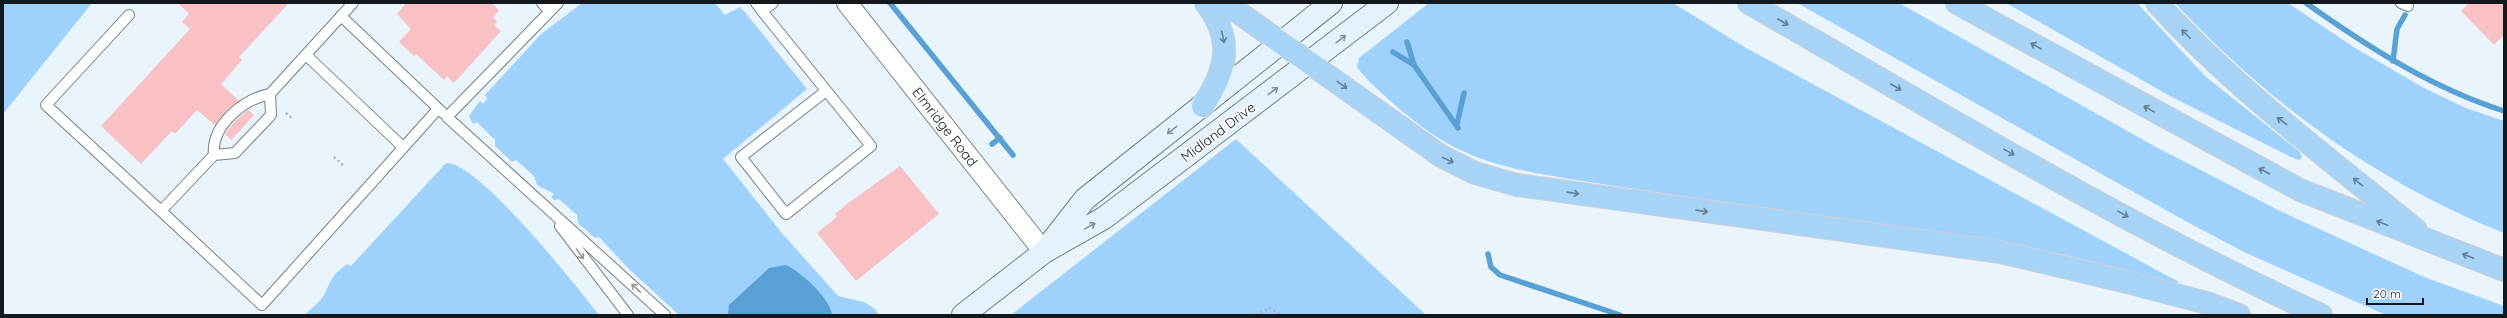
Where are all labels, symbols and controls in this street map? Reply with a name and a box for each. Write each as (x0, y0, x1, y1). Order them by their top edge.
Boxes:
one-way arrow (1777, 19, 1789, 27)
one-way arrow (2181, 29, 2191, 39)
one-way arrow (1219, 31, 1227, 44)
one-way arrow (1336, 34, 1347, 43)
one-way arrow (2030, 42, 2042, 49)
one-way arrow (1336, 81, 1347, 90)
street label: Elmridge Road (908, 84, 982, 170)
one-way arrow (1890, 84, 1902, 92)
one-way arrow (1268, 86, 1279, 95)
street label: Midland Drive (1177, 98, 1259, 166)
one-way arrow (2144, 104, 2156, 112)
one-way arrow (2276, 117, 2287, 125)
one-way arrow (1167, 125, 1178, 134)
one-way arrow (2002, 148, 2014, 156)
one-way arrow (1442, 157, 1454, 164)
one-way arrow (2258, 166, 2270, 174)
one-way arrow (2353, 178, 2364, 187)
one-way arrow (1566, 189, 1579, 197)
one-way arrow (1695, 207, 1708, 215)
one-way arrow (2116, 211, 2128, 219)
one-way arrow (2377, 219, 2389, 226)
one-way arrow (1084, 222, 1096, 229)
one-way arrow (576, 248, 585, 259)
one-way arrow (2462, 252, 2474, 260)
scale bar (2367, 280, 2423, 306)
one-way arrow (631, 284, 641, 293)
text: 20 m (2373, 286, 2401, 301)

